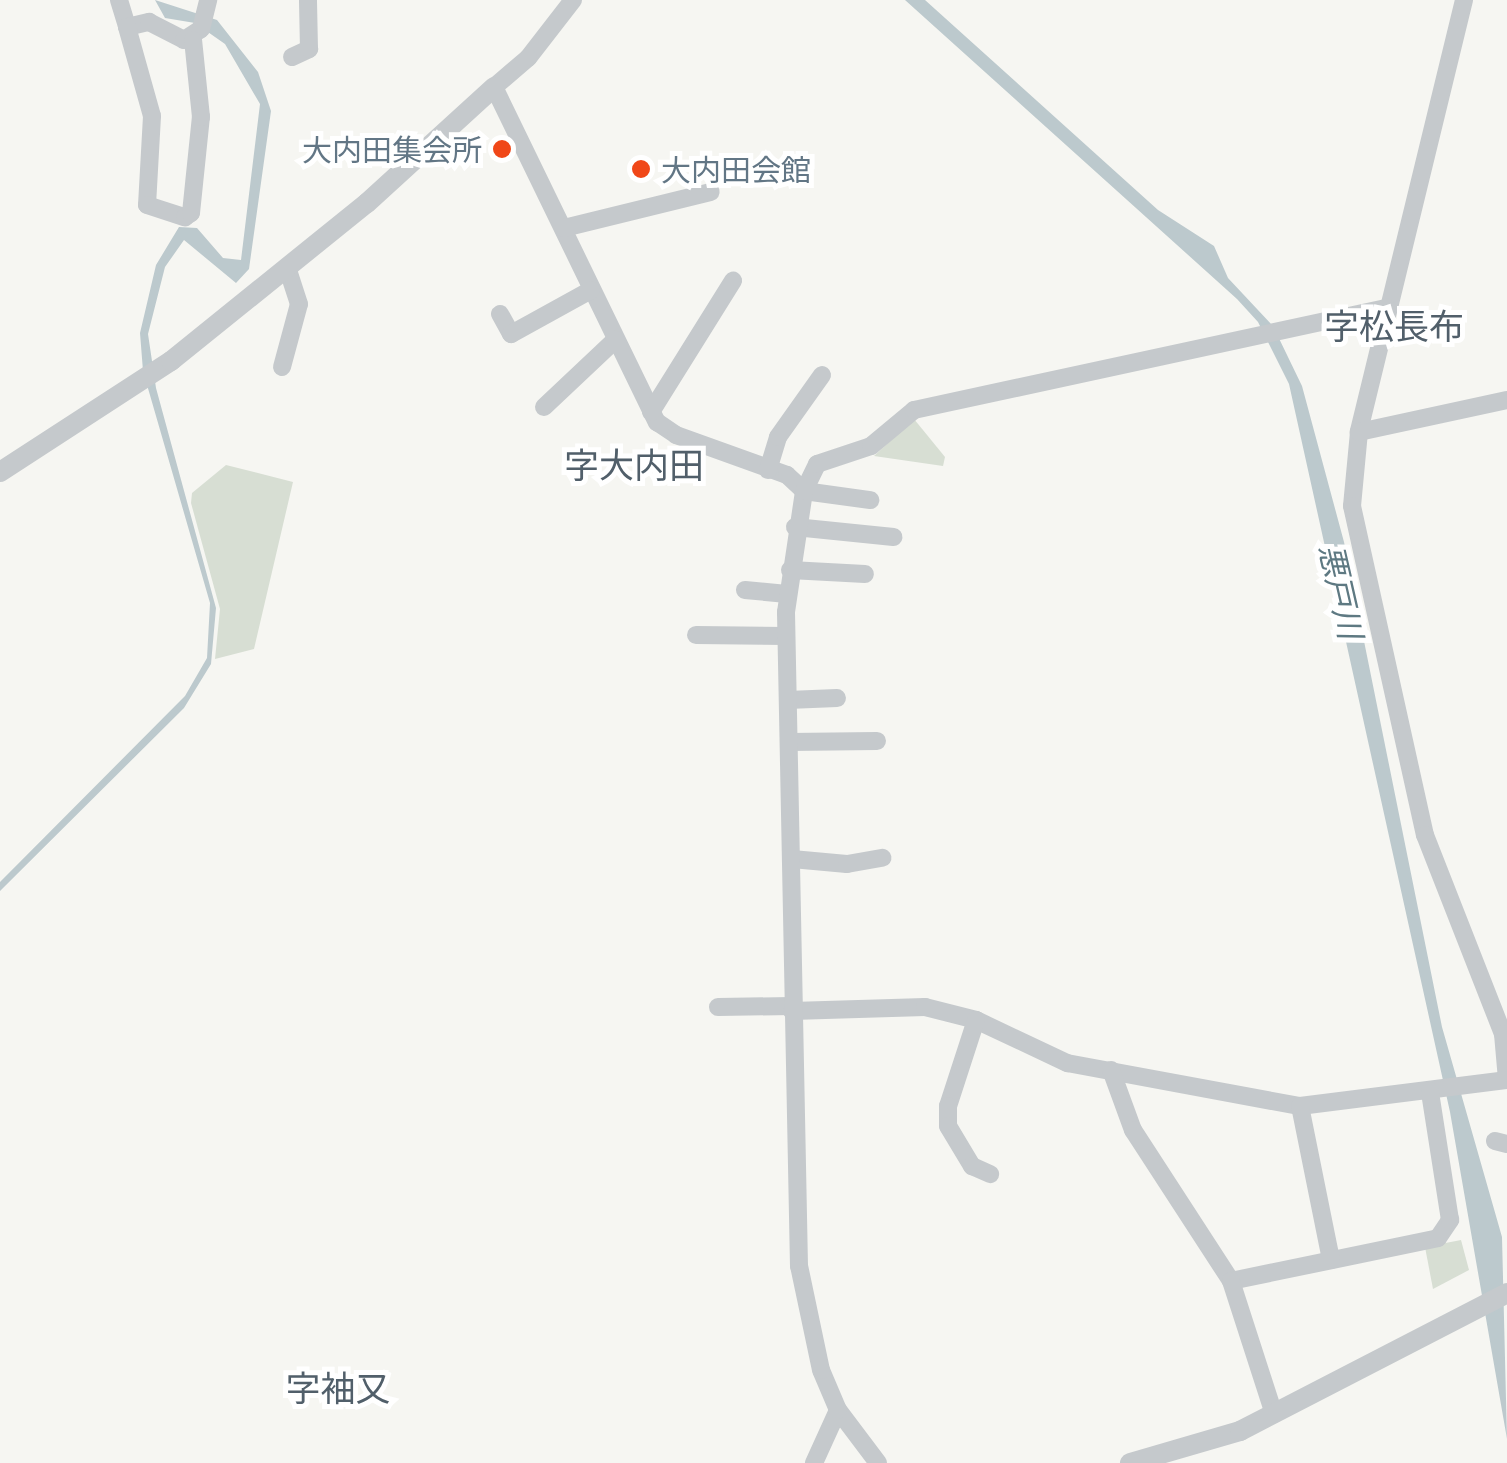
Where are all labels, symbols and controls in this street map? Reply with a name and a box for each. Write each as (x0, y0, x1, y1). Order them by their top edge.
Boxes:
place label: 大内田集会所 (302, 131, 482, 167)
marker: 大内田集会所 (491, 138, 513, 160)
place label: 大内田会館 (661, 151, 811, 187)
marker: 大内田会館 (630, 158, 652, 180)
district label: 字松長布 (1324, 304, 1464, 346)
district label: 字大内田 (564, 443, 704, 485)
water label: 悪戸川 (1312, 540, 1372, 642)
district label: 字袖又 (286, 1366, 390, 1408)

